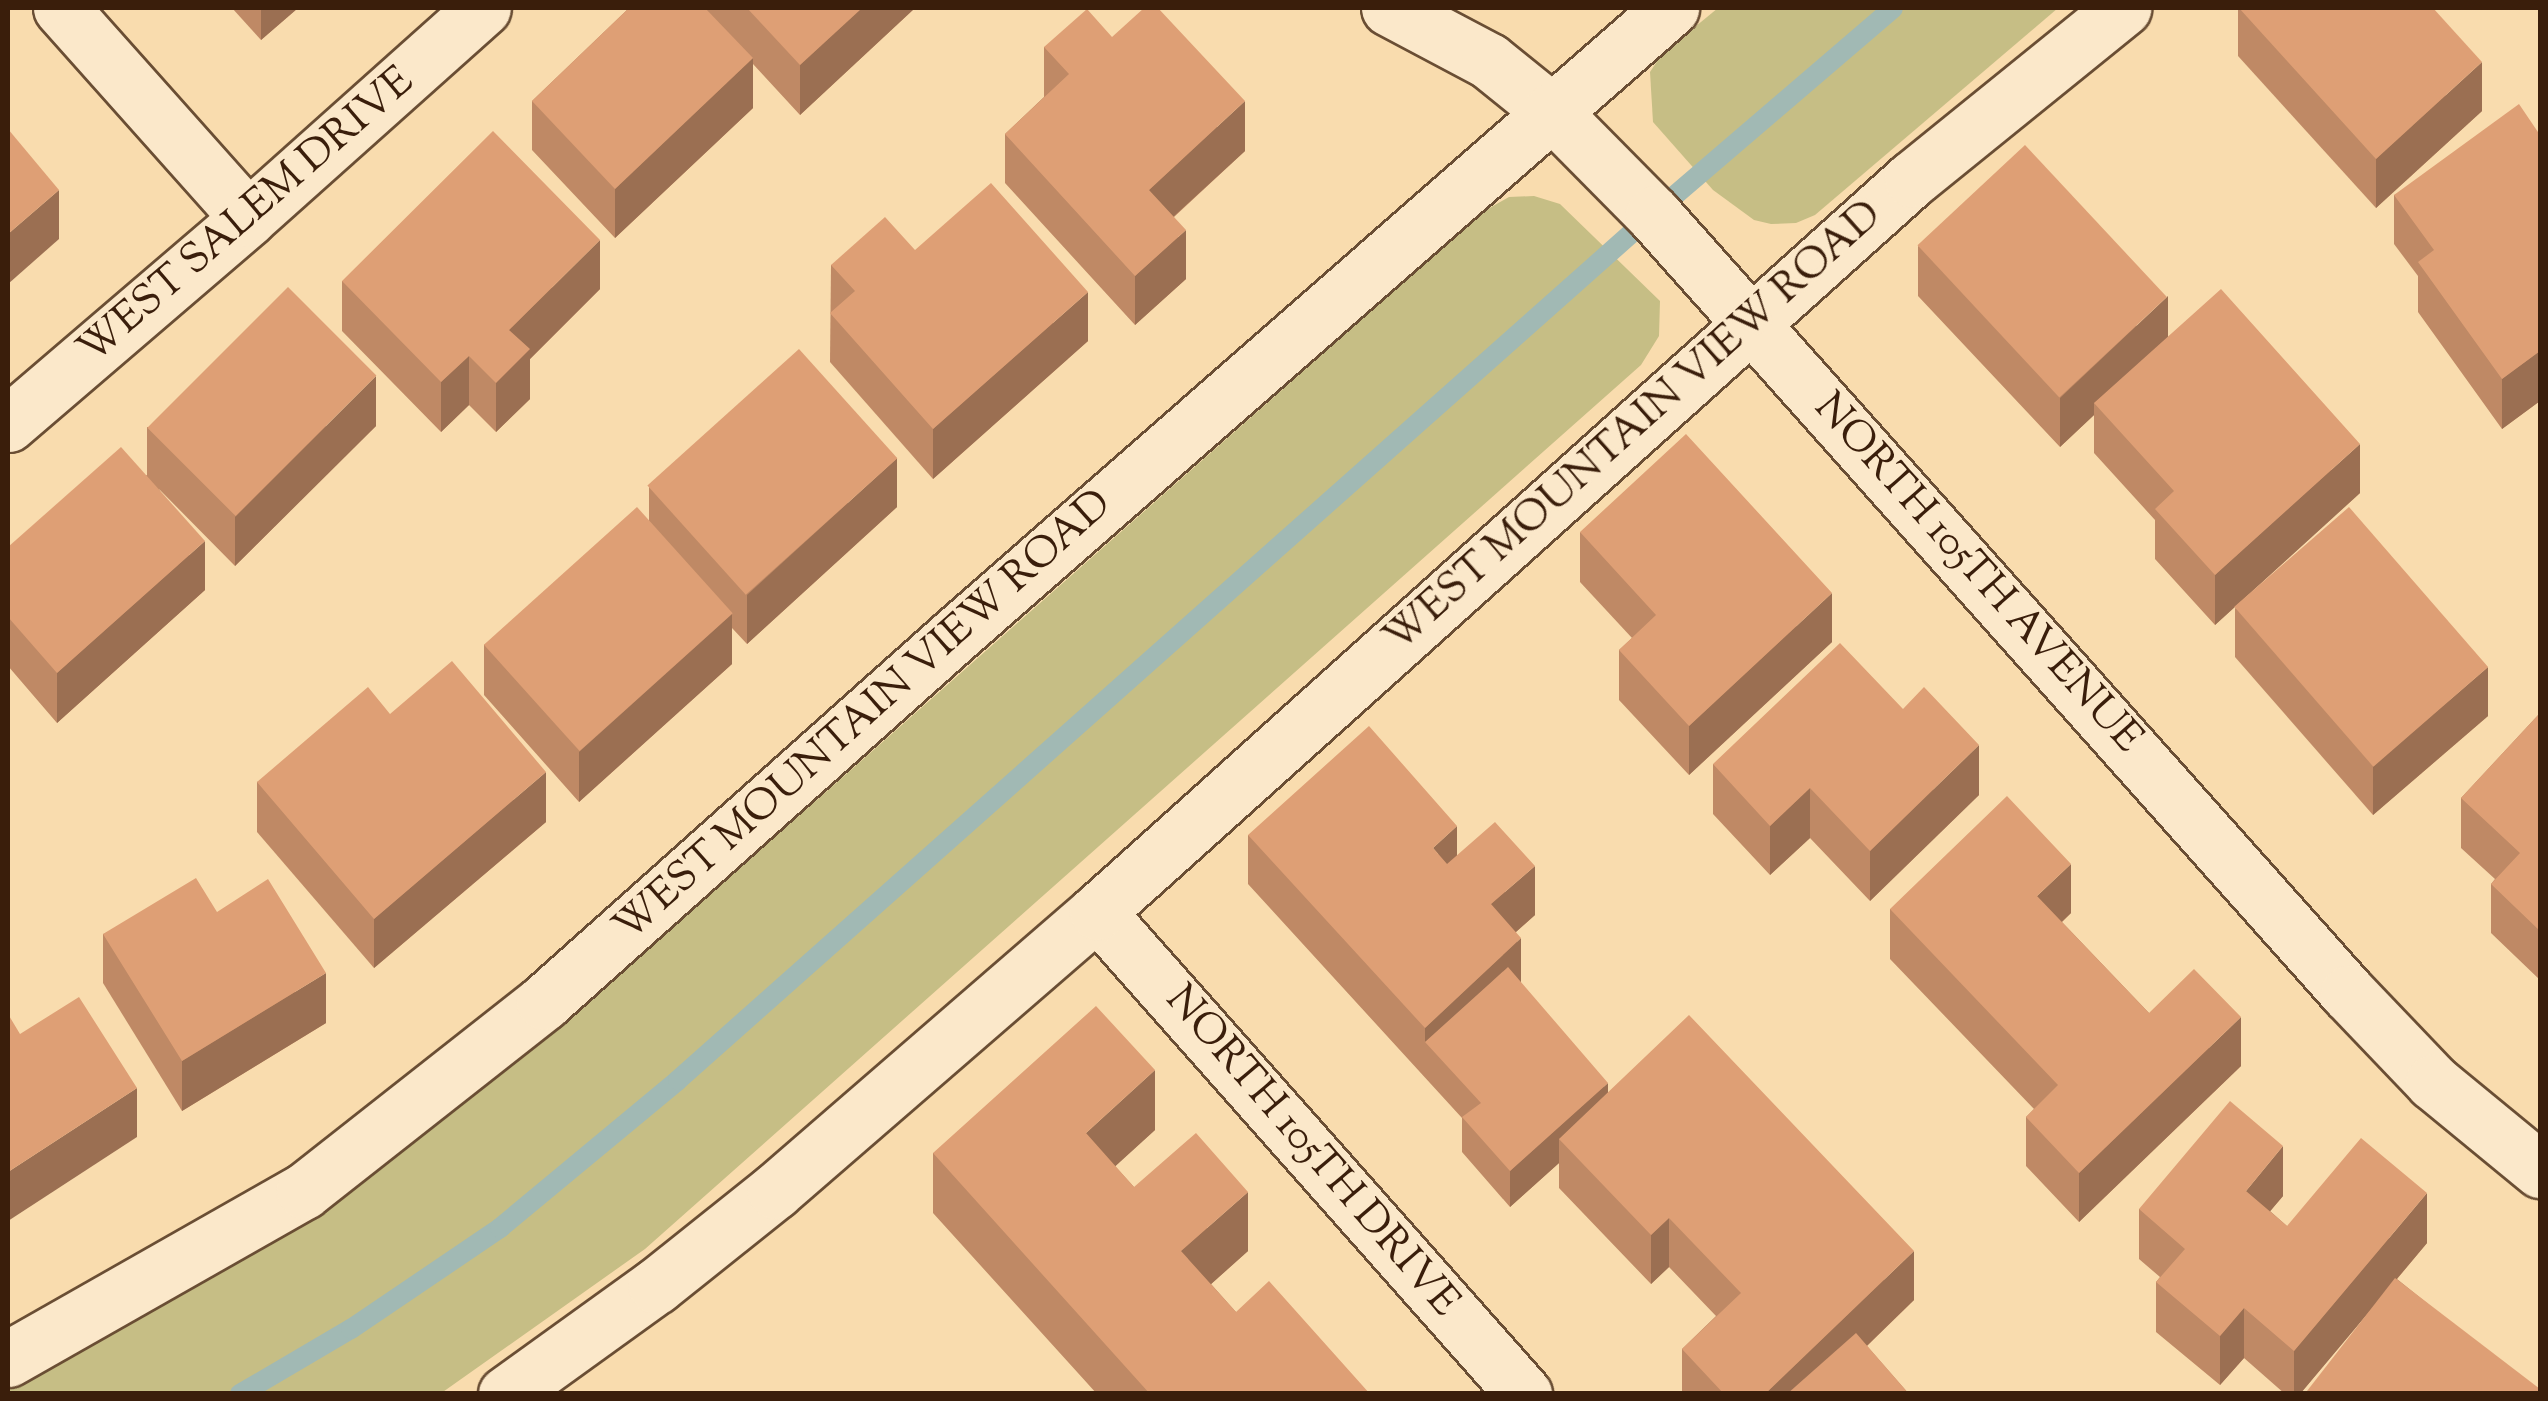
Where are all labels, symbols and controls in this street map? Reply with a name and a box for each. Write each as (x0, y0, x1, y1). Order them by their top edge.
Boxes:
street label: WEST SALEM DRIVE (69, 58, 425, 376)
street label: WEST MOUNTAIN VIEW ROAD (1375, 191, 1893, 665)
street label: NORTH 105TH AVENUE (1802, 384, 2152, 764)
street label: WEST MOUNTAIN VIEW ROAD (605, 480, 1123, 954)
street label: NORTH 105TH DRIVE (1153, 976, 1469, 1328)

